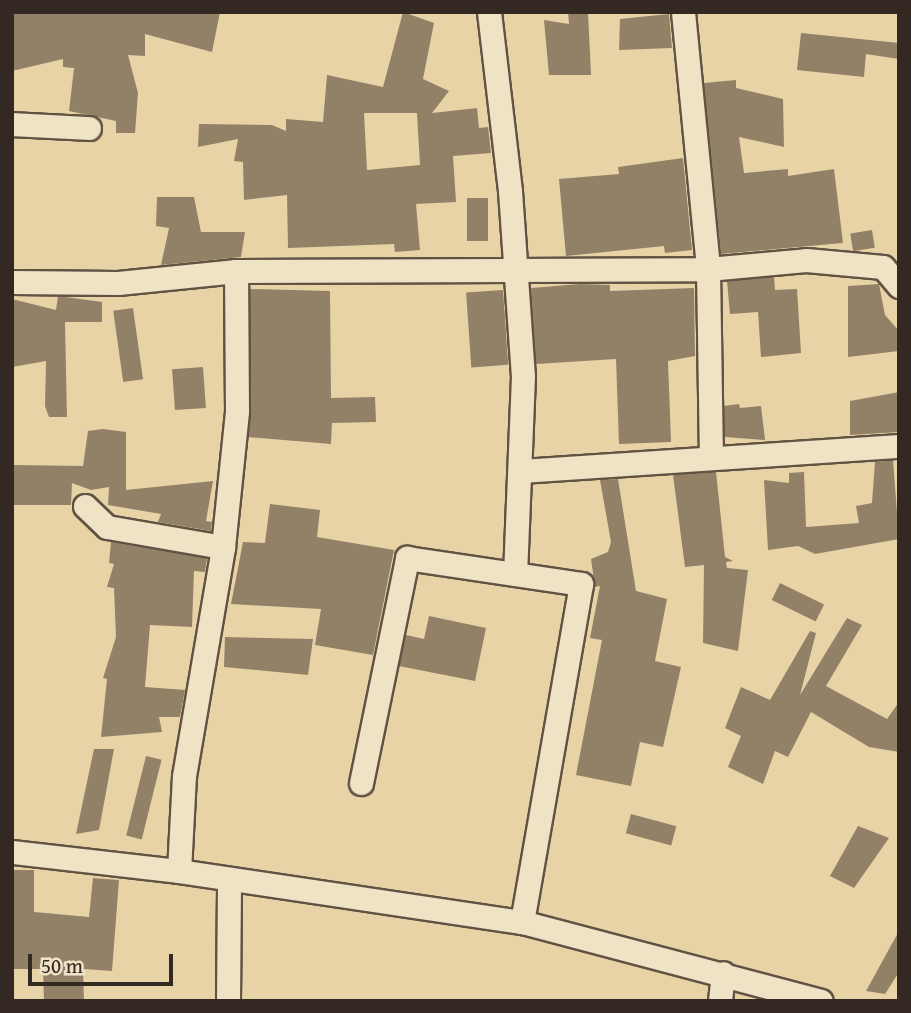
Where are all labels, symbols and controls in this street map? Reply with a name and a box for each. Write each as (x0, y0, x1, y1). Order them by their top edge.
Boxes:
scale bar (32, 940, 177, 984)
text: 50 m (41, 950, 83, 981)

